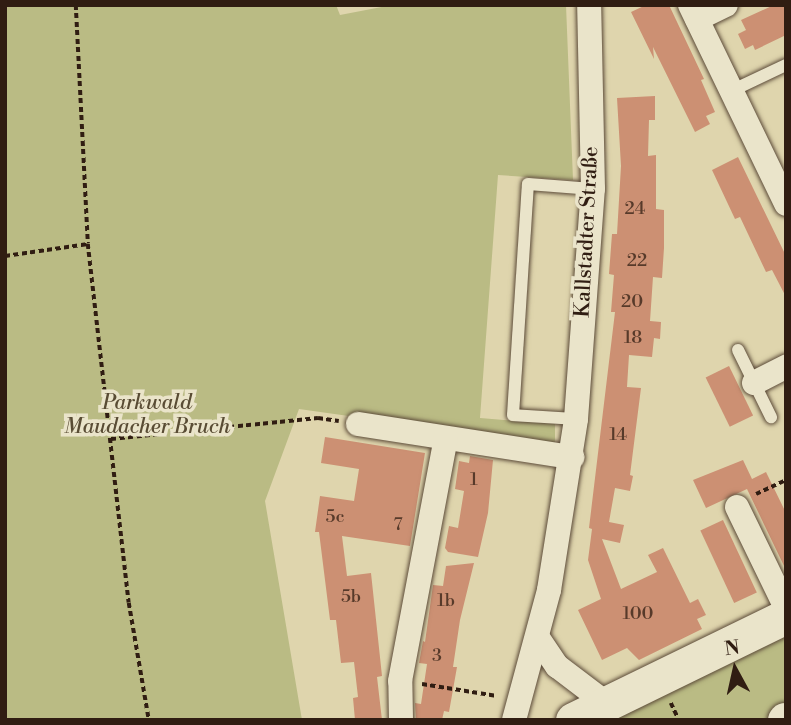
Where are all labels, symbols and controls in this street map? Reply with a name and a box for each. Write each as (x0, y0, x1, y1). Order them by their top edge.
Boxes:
street label: Kallstadter Straße (570, 146, 604, 318)
house number: 24 (624, 198, 646, 220)
house number: 22 (627, 250, 647, 272)
house number: 20 (621, 291, 643, 313)
house number: 18 (624, 327, 642, 349)
park label: Parkwald Maudacher Bruch (64, 390, 230, 440)
house number: 14 (609, 424, 627, 446)
house number: 1 (470, 469, 478, 491)
house number: 5c (325, 506, 345, 528)
house number: 7 (393, 514, 403, 536)
house number: 5b (341, 586, 361, 608)
house number: 1b (437, 590, 455, 612)
house number: 100 (622, 603, 654, 625)
north arrow (700, 634, 770, 704)
text: N (723, 635, 741, 661)
house number: 3 (432, 645, 442, 667)

